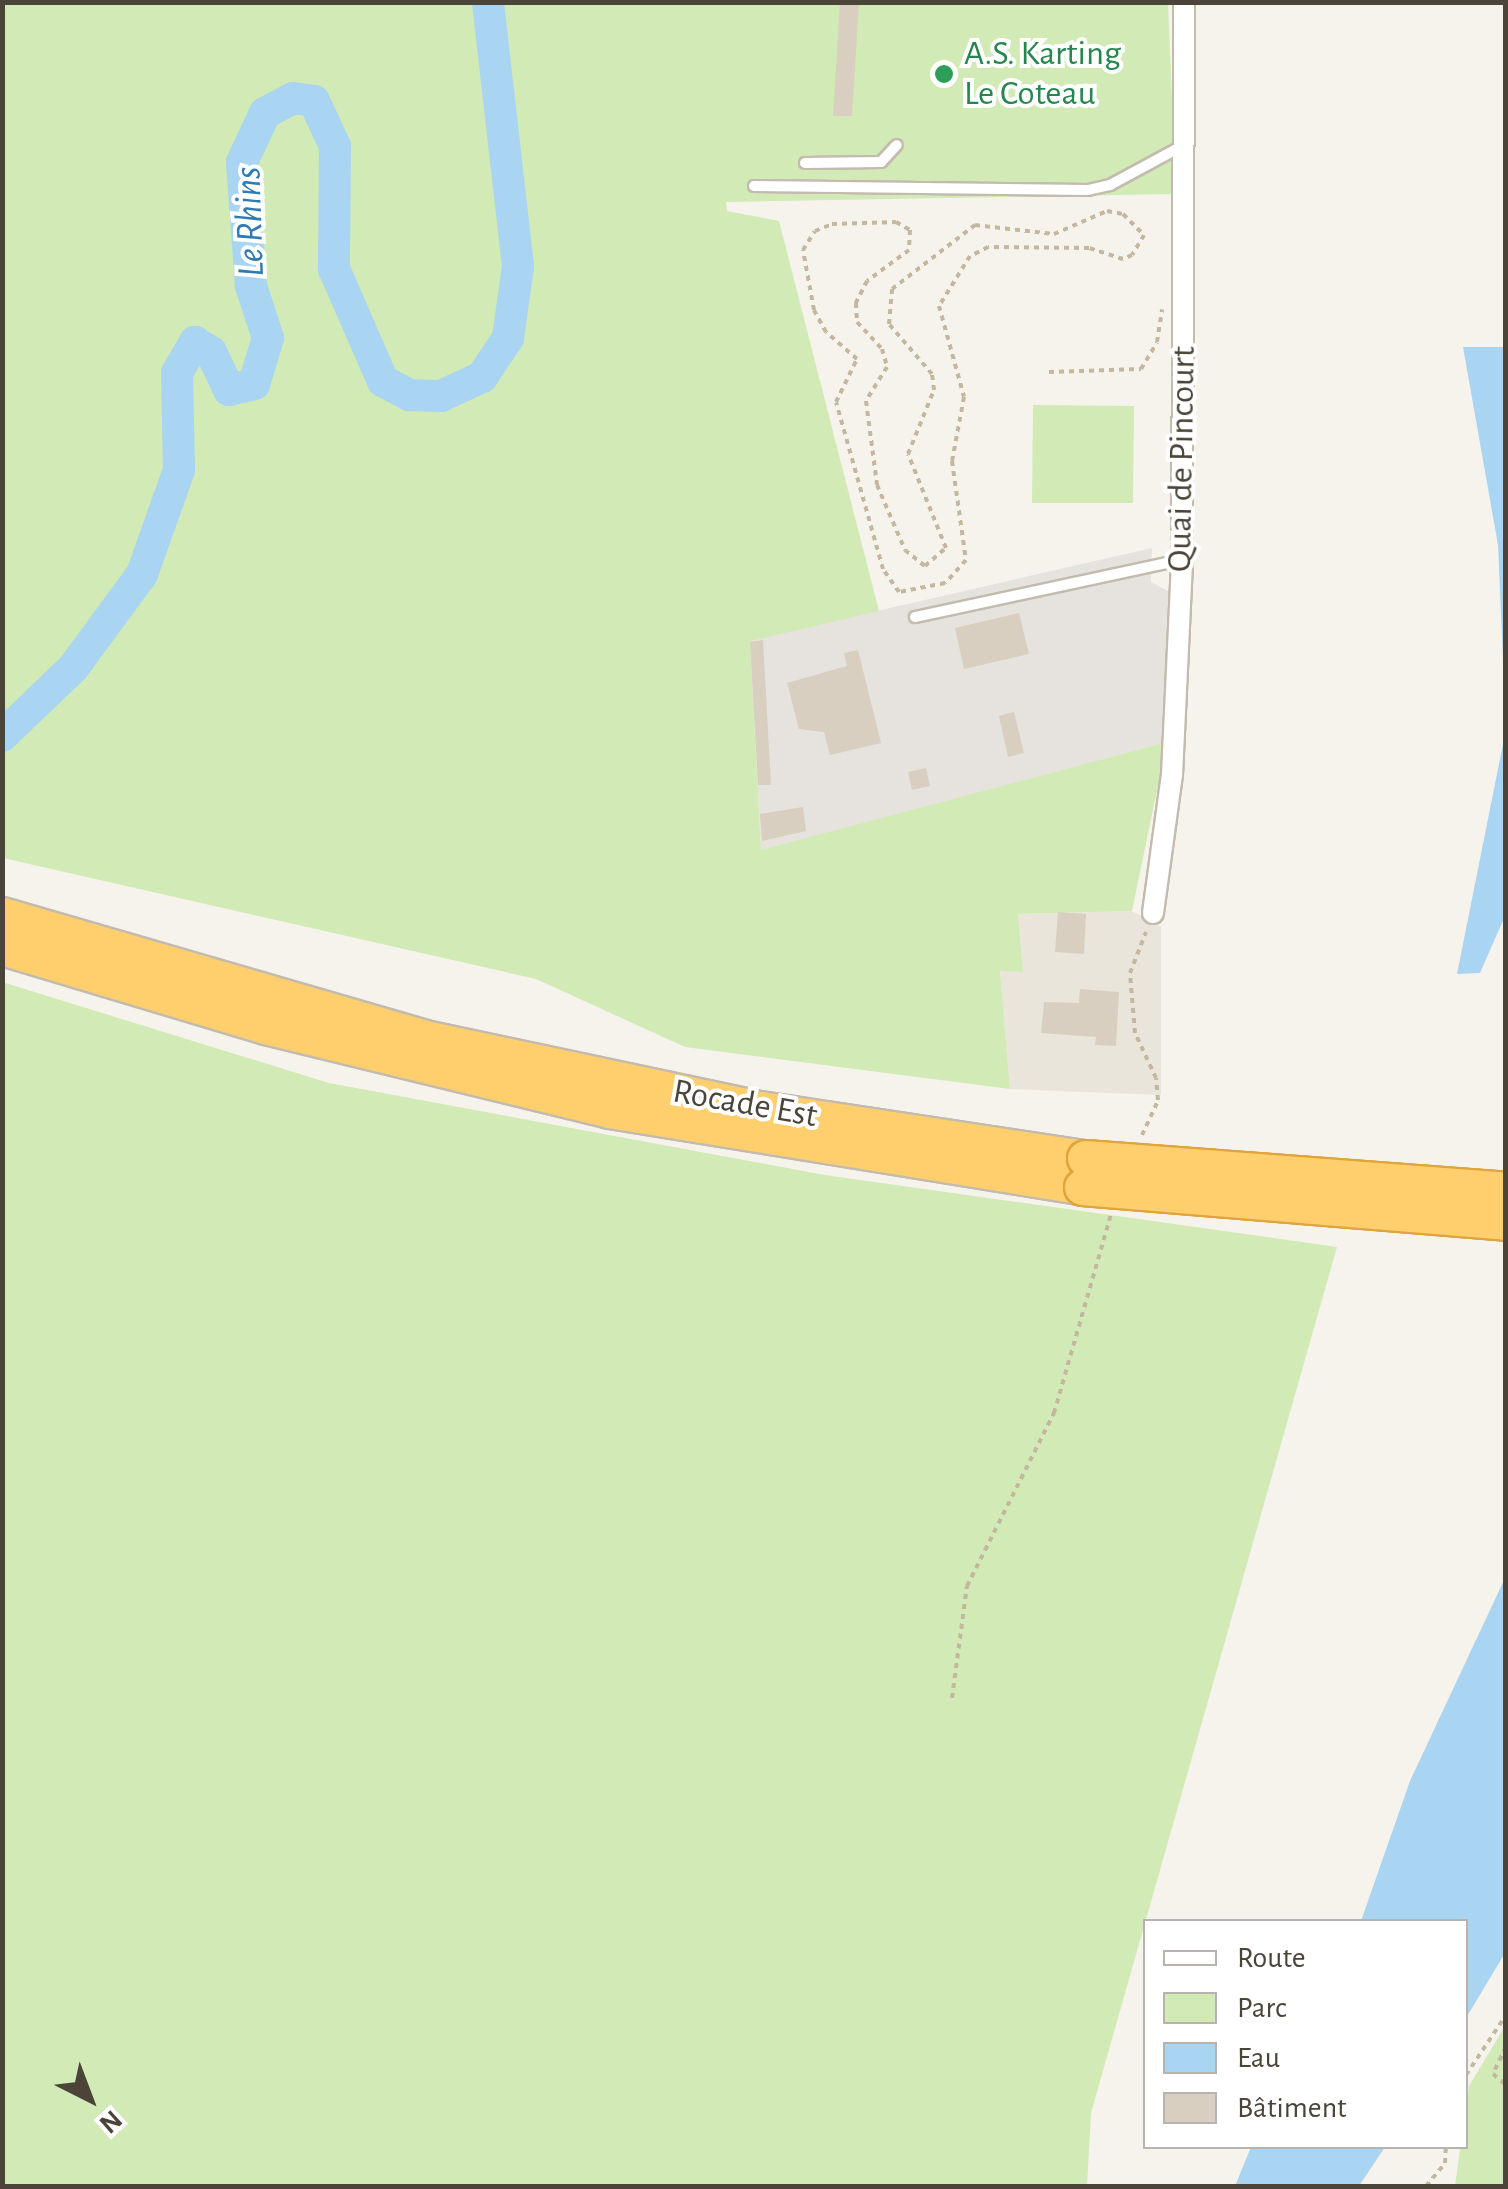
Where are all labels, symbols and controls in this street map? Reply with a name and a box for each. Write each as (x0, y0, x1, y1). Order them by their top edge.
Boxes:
place label: A.S. Karting Le Coteau (964, 33, 1121, 115)
marker: A.S. Karting Le Coteau (933, 63, 955, 85)
water label: Le Rhins (226, 166, 276, 278)
street label: Quai de Pincourt (1159, 346, 1205, 572)
street label: Rocade Est (670, 1071, 820, 1137)
legend (1143, 1919, 1468, 2149)
text: Route (1237, 1943, 1306, 1973)
text: Parc (1237, 1993, 1287, 2023)
text: Eau (1237, 2043, 1280, 2073)
north arrow (40, 2049, 140, 2149)
text: Bâtiment (1237, 2093, 1347, 2123)
text: N (93, 2104, 127, 2138)

